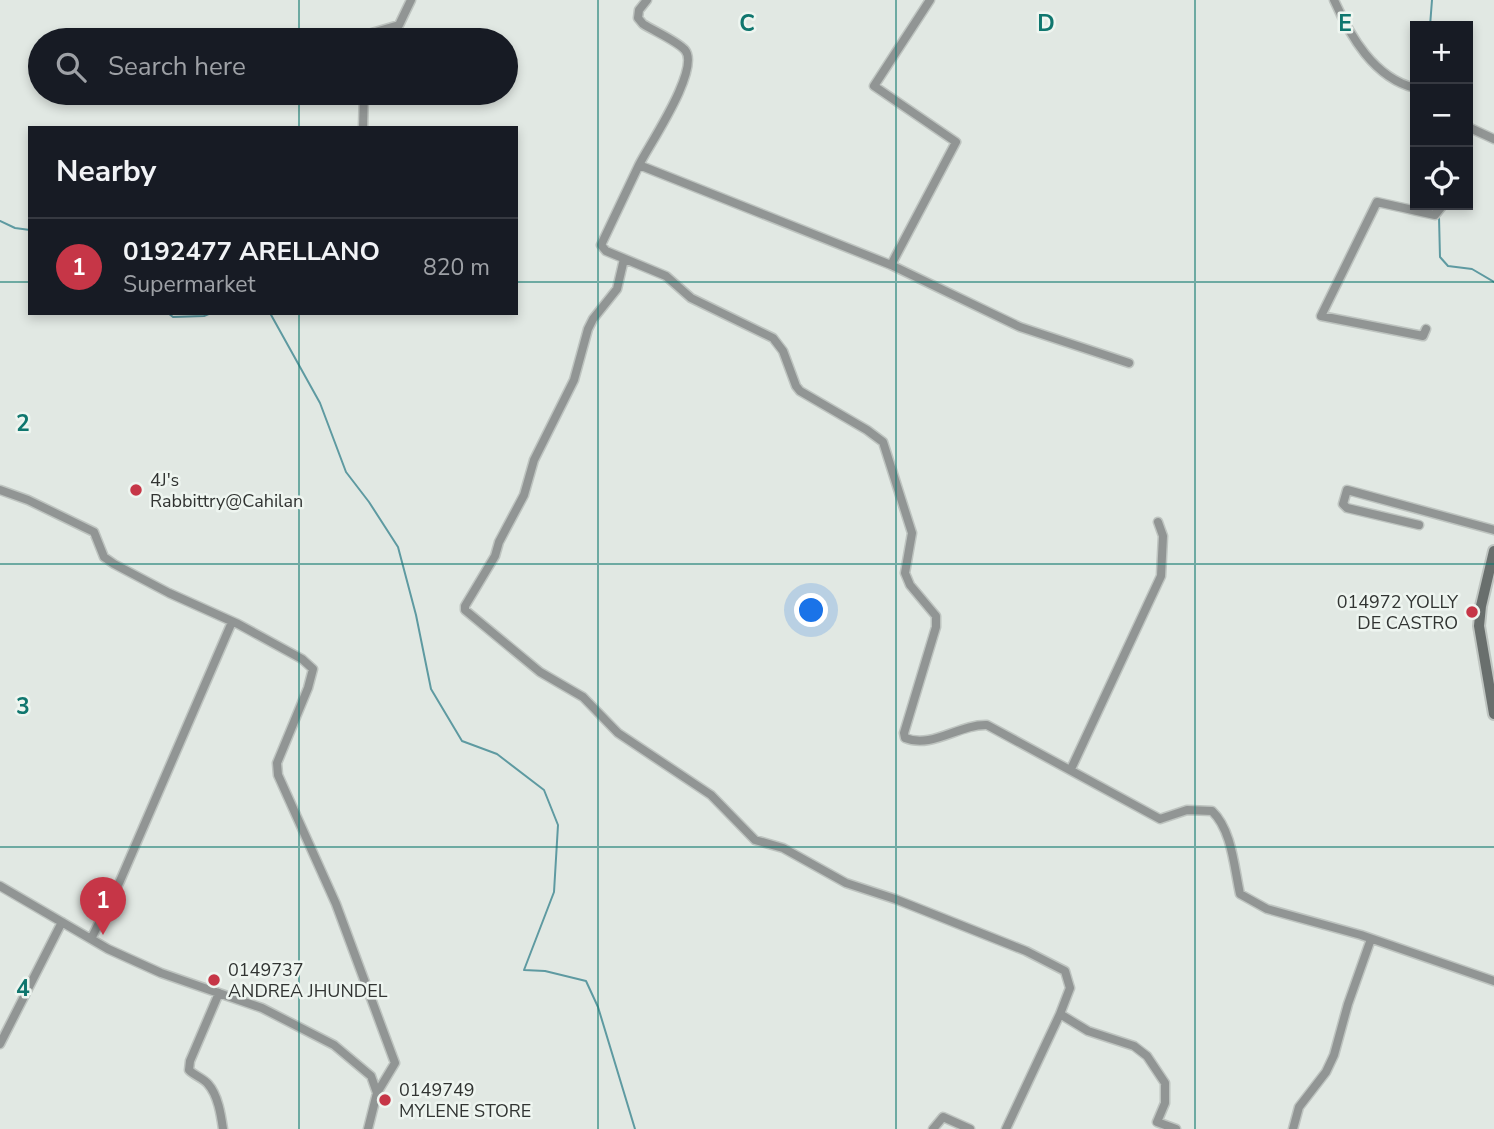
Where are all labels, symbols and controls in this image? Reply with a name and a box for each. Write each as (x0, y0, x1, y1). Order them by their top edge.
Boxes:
text: C (739, 8, 755, 39)
text: D (1037, 8, 1055, 39)
text: E (1338, 8, 1352, 39)
map controls (1410, 21, 1473, 210)
button: + (1410, 21, 1473, 84)
search box (28, 28, 518, 105)
icon: search (52, 48, 90, 86)
text: Search here (108, 49, 246, 84)
button: − (1410, 84, 1473, 147)
button: locate (1410, 147, 1473, 210)
text: Nearby (56, 151, 156, 192)
text: 0192477 ARELLANO (123, 234, 380, 269)
text: 1 (72, 252, 86, 283)
text: 820 m (423, 252, 490, 283)
text: Supermarket (123, 269, 256, 300)
text: 2 (16, 408, 30, 439)
place label: 4J's Rabbittry@Cahilan (150, 468, 303, 513)
marker: 4J's Rabbittry@Cahilan (128, 482, 144, 498)
place label: 014972 YOLLY DE CASTRO (1337, 590, 1458, 635)
your location (794, 593, 828, 627)
marker: 014972 YOLLY DE CASTRO (1464, 604, 1480, 620)
text: 3 (16, 691, 30, 722)
pin: 1 (80, 877, 126, 935)
place label: 0149737 ANDREA JHUNDEL (228, 958, 388, 1003)
marker: 0149737 ANDREA JHUNDEL (206, 972, 222, 988)
text: 4 (16, 973, 30, 1004)
place label: 0149749 MYLENE STORE (399, 1078, 531, 1123)
marker: 0149749 MYLENE STORE (377, 1092, 393, 1108)

